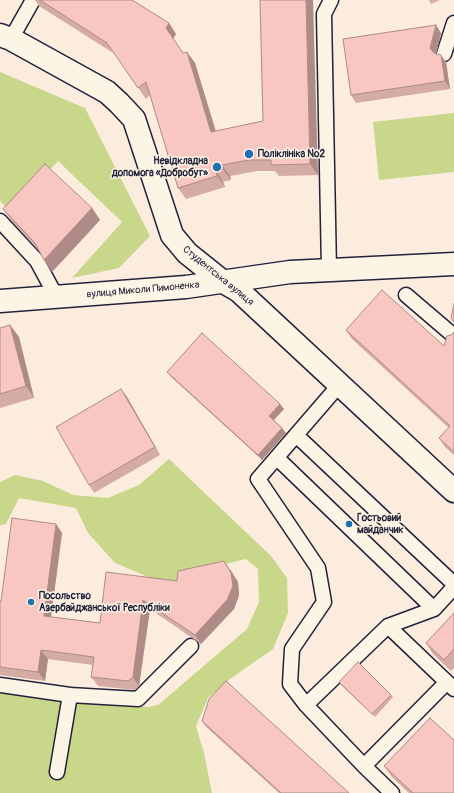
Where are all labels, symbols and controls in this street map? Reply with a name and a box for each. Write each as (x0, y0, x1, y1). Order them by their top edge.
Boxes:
marker: Поліклініка №2 (243, 148, 255, 160)
place label: Поліклініка №2 (258, 148, 325, 160)
place label: Невідкладна допомога «Добробут» (112, 155, 208, 178)
marker: Невідкладна допомога «Добробут» (211, 161, 223, 173)
street label: Студентська вулиця (180, 244, 256, 308)
street label: вулиця Миколи Пимоненка (86, 279, 200, 301)
place label: Гостьовий майданчик (357, 512, 403, 536)
marker: Гостьовий майданчик (344, 519, 354, 529)
place label: Посольство Азербайджанської Республіки (39, 590, 170, 614)
marker: Посольство Азербайджанської Республіки (26, 597, 36, 607)

